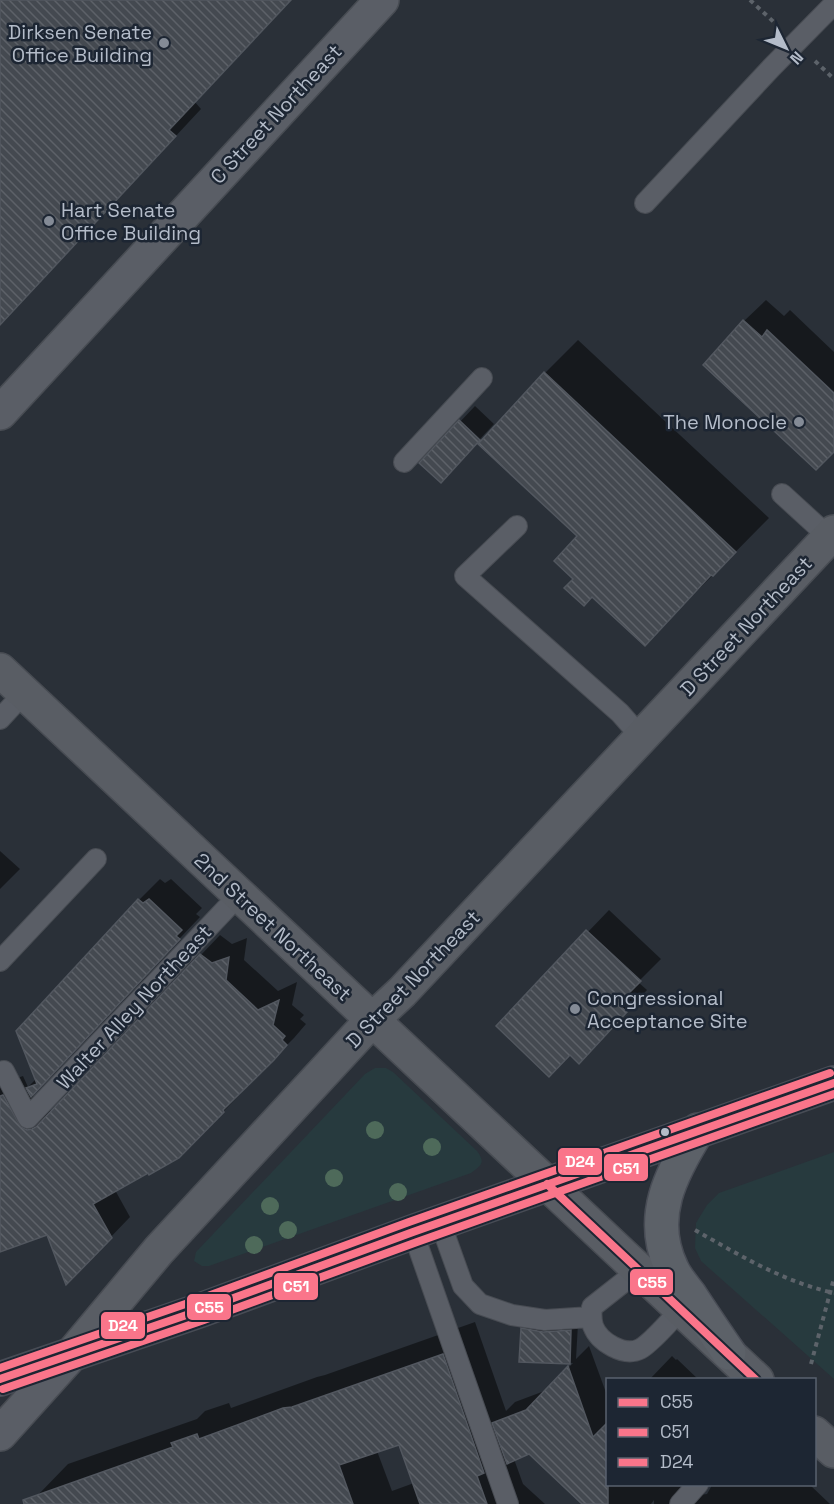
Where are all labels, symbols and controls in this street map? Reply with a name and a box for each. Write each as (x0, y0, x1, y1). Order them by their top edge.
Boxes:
north arrow (756, 18, 816, 78)
place label: Dirksen Senate Office Building (8, 19, 152, 68)
marker: Dirksen Senate Office Building (157, 36, 171, 50)
street label: C Street Northeast (205, 39, 347, 189)
text: N (785, 47, 808, 69)
place label: Hart Senate Office Building (61, 197, 201, 246)
marker: Hart Senate Office Building (42, 214, 56, 228)
place label: The Monocle (663, 409, 787, 435)
marker: The Monocle (792, 415, 806, 429)
street label: D Street Northeast (674, 551, 818, 701)
street label: 2nd Street Northeast (189, 847, 357, 1007)
street label: D Street Northeast (340, 904, 486, 1054)
street label: Walter Alley Northeast (51, 919, 217, 1095)
place label: Congressional Acceptance Site (587, 985, 748, 1034)
marker: Congressional Acceptance Site (568, 1002, 582, 1016)
unlabelled marker (659, 1126, 671, 1138)
line badge: D24 (557, 1147, 603, 1176)
text: D24 (565, 1151, 595, 1172)
line badge: C51 (603, 1153, 649, 1182)
text: C51 (613, 1158, 639, 1179)
line badge: C55 (629, 1268, 674, 1296)
line badge: C51 (273, 1272, 319, 1301)
text: C55 (637, 1272, 667, 1293)
text: C51 (283, 1276, 309, 1297)
line badge: C55 (186, 1293, 232, 1321)
text: C55 (194, 1297, 224, 1318)
line badge: D24 (100, 1311, 146, 1340)
text: D24 (108, 1315, 138, 1336)
legend (606, 1378, 816, 1486)
text: C55 (660, 1390, 693, 1413)
text: C51 (660, 1420, 690, 1443)
text: D24 (660, 1450, 694, 1473)

